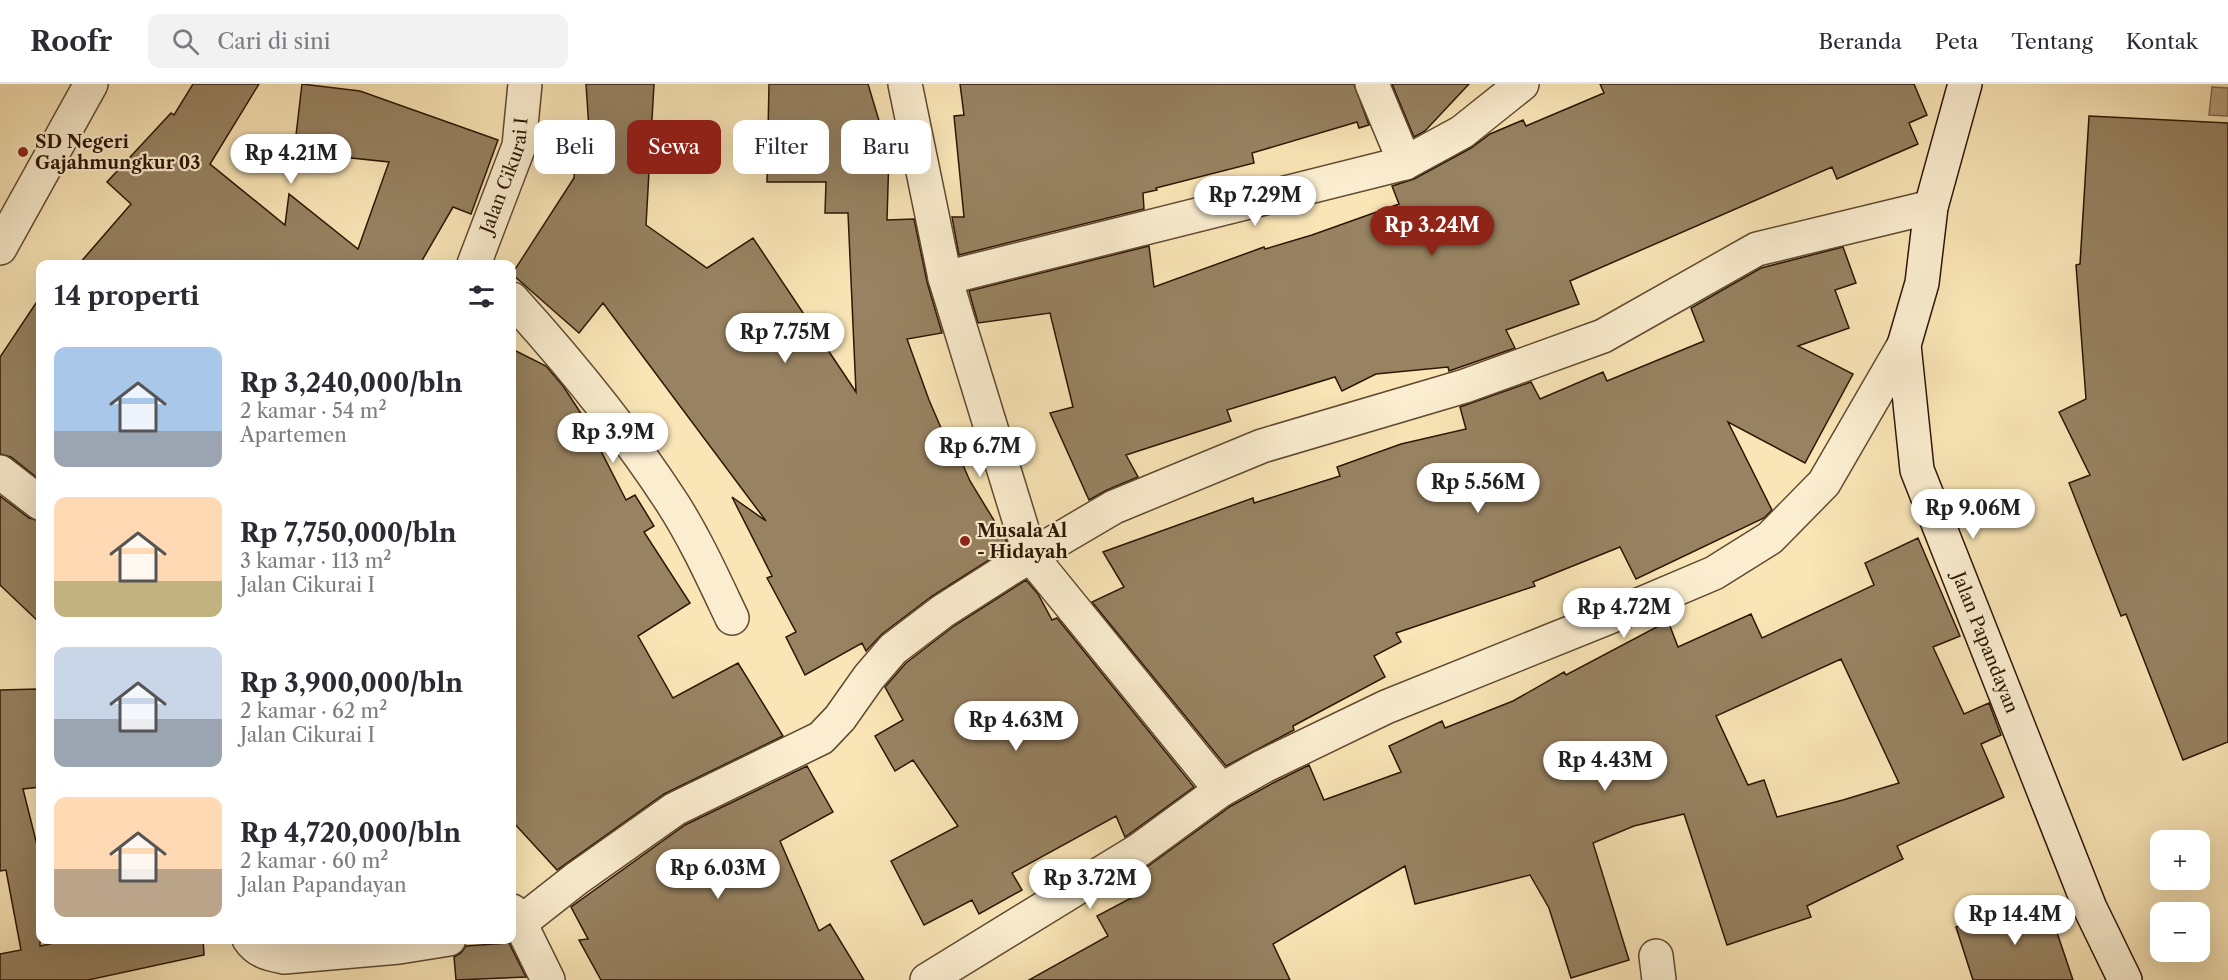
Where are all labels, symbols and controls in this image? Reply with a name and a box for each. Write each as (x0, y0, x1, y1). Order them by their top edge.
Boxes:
search box (148, 14, 568, 68)
text: Roofr (30, 24, 112, 58)
icon: search (169, 25, 202, 58)
text: Cari di sini (217, 28, 330, 55)
text: Beranda (1819, 29, 1902, 54)
text: Peta (1935, 29, 1978, 54)
text: Tentang (2011, 29, 2093, 54)
text: Kontak (2126, 29, 2198, 54)
street label: Jalan Cikurai I (474, 117, 533, 240)
chip: Beli (534, 120, 615, 174)
chip: Sewa (627, 120, 721, 174)
chip: Filter (733, 120, 829, 174)
chip: Baru (841, 120, 931, 174)
place label: SD Negeri Gajahmungkur 03 (35, 131, 200, 174)
pin: Rp 4.21M (229, 134, 353, 185)
text: Rp 4.21M (244, 141, 338, 165)
marker: SD Negeri Gajahmungkur 03 (16, 145, 30, 159)
pin: Rp 7.29M (1193, 176, 1317, 227)
text: Rp 7.29M (1208, 183, 1302, 207)
pin: Rp 3.24M (1370, 206, 1494, 257)
text: Rp 3.24M (1384, 213, 1480, 237)
text: 14 properti (54, 280, 199, 312)
icon: filters (465, 280, 498, 313)
pin: Rp 7.75M (723, 313, 847, 364)
text: Rp 7.75M (740, 320, 830, 344)
text: Rp 3,240,000/bln (240, 367, 463, 399)
icon: home (102, 371, 174, 443)
text: 2 kamar · 54 m² (240, 399, 387, 423)
pin: Rp 3.9M (558, 413, 668, 464)
text: Rp 3.9M (571, 420, 655, 444)
text: Apartemen (240, 423, 347, 447)
pin: Rp 6.7M (925, 427, 1035, 478)
text: Rp 6.7M (939, 434, 1021, 458)
pin: Rp 5.56M (1416, 463, 1540, 514)
text: Rp 5.56M (1431, 470, 1525, 494)
pin: Rp 9.06M (1911, 489, 2035, 540)
text: Rp 9.06M (1925, 496, 2021, 520)
text: Rp 7,750,000/bln (240, 517, 457, 549)
place label: Musala Al - Hidayah (977, 520, 1068, 563)
icon: home (102, 521, 174, 593)
marker: Musala Al - Hidayah (958, 534, 972, 548)
text: 3 kamar · 113 m² (240, 549, 391, 573)
street label: Jalan Papandayan (1946, 566, 2023, 716)
text: Jalan Cikurai I (240, 573, 375, 597)
pin: Rp 4.72M (1562, 588, 1686, 639)
text: Rp 4.72M (1577, 595, 1671, 619)
text: Rp 3,900,000/bln (240, 667, 463, 699)
icon: home (102, 671, 174, 743)
text: 2 kamar · 62 m² (240, 699, 387, 723)
pin: Rp 4.63M (954, 701, 1078, 752)
text: Rp 4.63M (968, 708, 1064, 732)
text: Jalan Cikurai I (240, 723, 375, 747)
pin: Rp 4.43M (1543, 741, 1667, 792)
text: Rp 4.43M (1557, 748, 1653, 772)
text: Rp 4,720,000/bln (240, 817, 461, 849)
icon: home (102, 821, 174, 893)
map controls (2150, 830, 2210, 962)
button: + (2150, 830, 2210, 890)
text: 2 kamar · 60 m² (240, 849, 389, 873)
pin: Rp 6.03M (656, 849, 780, 900)
text: Rp 6.03M (670, 856, 766, 880)
pin: Rp 3.72M (1028, 859, 1152, 910)
text: Rp 3.72M (1043, 866, 1137, 890)
text: Jalan Papandayan (240, 873, 406, 897)
pin: Rp 14.4M (1953, 895, 2077, 946)
text: Rp 14.4M (1968, 902, 2062, 926)
button: − (2150, 902, 2210, 962)

